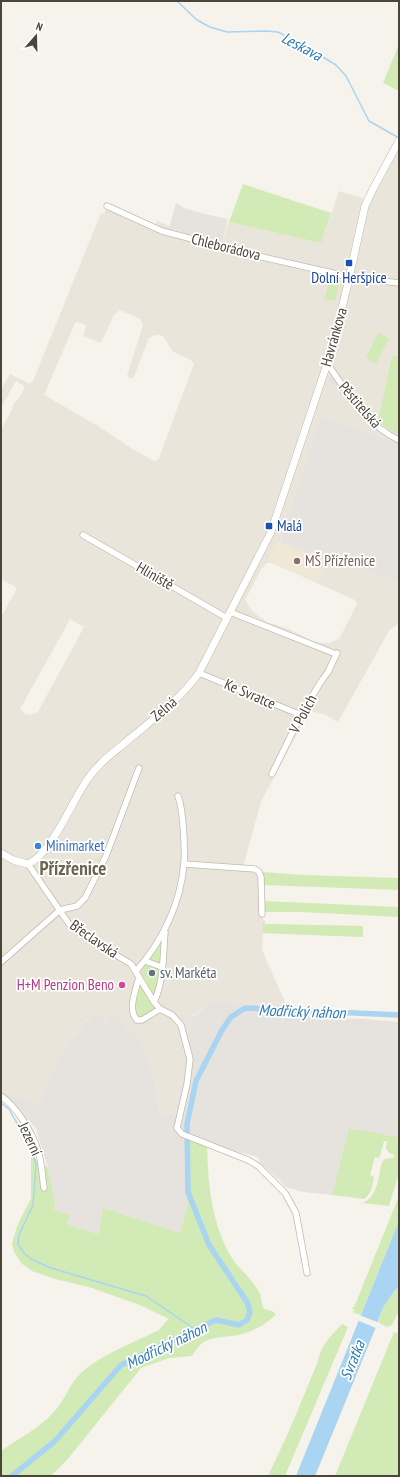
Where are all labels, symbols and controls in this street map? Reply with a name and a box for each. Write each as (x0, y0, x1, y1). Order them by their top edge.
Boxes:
north arrow (16, 16, 56, 56)
text: N (34, 19, 45, 34)
water label: Leskava (278, 27, 327, 66)
street label: Chleborádova (189, 229, 263, 264)
marker: Dolní Heršpice (344, 258, 354, 268)
place label: Dolní Heršpice (311, 268, 387, 287)
street label: Havránkova (316, 305, 351, 369)
street label: Pěstitelská (335, 377, 386, 432)
place label: Malá (277, 516, 302, 535)
marker: Malá (264, 521, 274, 531)
place label: MŠ Přízřenice (305, 551, 375, 570)
marker: MŠ Přízřenice (292, 556, 302, 566)
street label: Hliniště (133, 557, 177, 594)
street label: Ke Svratce (222, 674, 279, 713)
street label: V Polích (284, 691, 321, 737)
street label: Zelná (147, 692, 181, 725)
place label: Minimarket (46, 836, 105, 855)
marker: Minimarket (33, 841, 43, 851)
district label: Přízřenice (39, 856, 107, 880)
street label: Břeclavská (66, 915, 122, 962)
place label: sv. Markéta (160, 963, 217, 982)
marker: sv. Markéta (147, 968, 157, 978)
place label: H+M Penzion Beno (17, 975, 114, 994)
marker: H+M Penzion Beno (117, 980, 127, 990)
water label: Modřický náhon (258, 999, 347, 1023)
street label: Jezerní (14, 1118, 47, 1159)
water label: Modřický náhon (122, 1316, 210, 1373)
water label: Svratka (335, 1336, 370, 1383)

